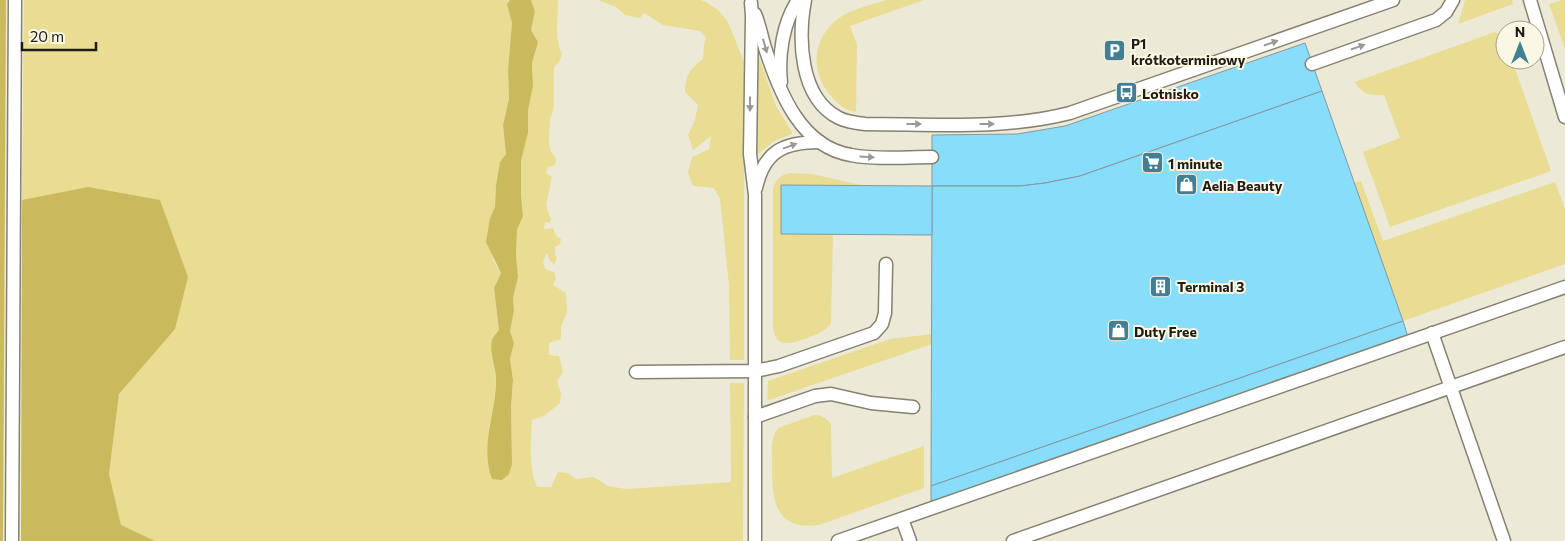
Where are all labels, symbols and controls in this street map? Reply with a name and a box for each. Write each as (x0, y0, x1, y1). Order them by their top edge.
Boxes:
scale bar (22, 20, 96, 52)
north arrow (1495, 20, 1545, 70)
text: N (1515, 23, 1525, 40)
text: 20 m (30, 27, 64, 45)
place label: P1 krótkoterminowy (1131, 35, 1246, 68)
one-way arrow (762, 39, 770, 54)
parking icon: P1 krótkoterminowy (1103, 39, 1127, 63)
one-way arrow (1264, 39, 1279, 47)
one-way arrow (1351, 43, 1366, 51)
bus stop icon: Lotnisko (1114, 81, 1138, 105)
place label: Lotnisko (1142, 85, 1199, 102)
one-way arrow (746, 96, 754, 112)
one-way arrow (906, 120, 922, 128)
one-way arrow (979, 120, 995, 128)
one-way arrow (783, 142, 798, 150)
supermarket icon: 1 minute (1140, 151, 1164, 175)
one-way arrow (859, 153, 875, 161)
place label: 1 minute (1168, 155, 1222, 172)
shop icon: Aelia Beauty (1174, 173, 1198, 197)
place label: Aelia Beauty (1202, 177, 1283, 194)
building icon: Terminal 3 (1149, 274, 1173, 298)
place label: Terminal 3 (1177, 278, 1244, 295)
shop icon: Duty Free (1106, 319, 1130, 343)
place label: Duty Free (1134, 323, 1197, 340)

